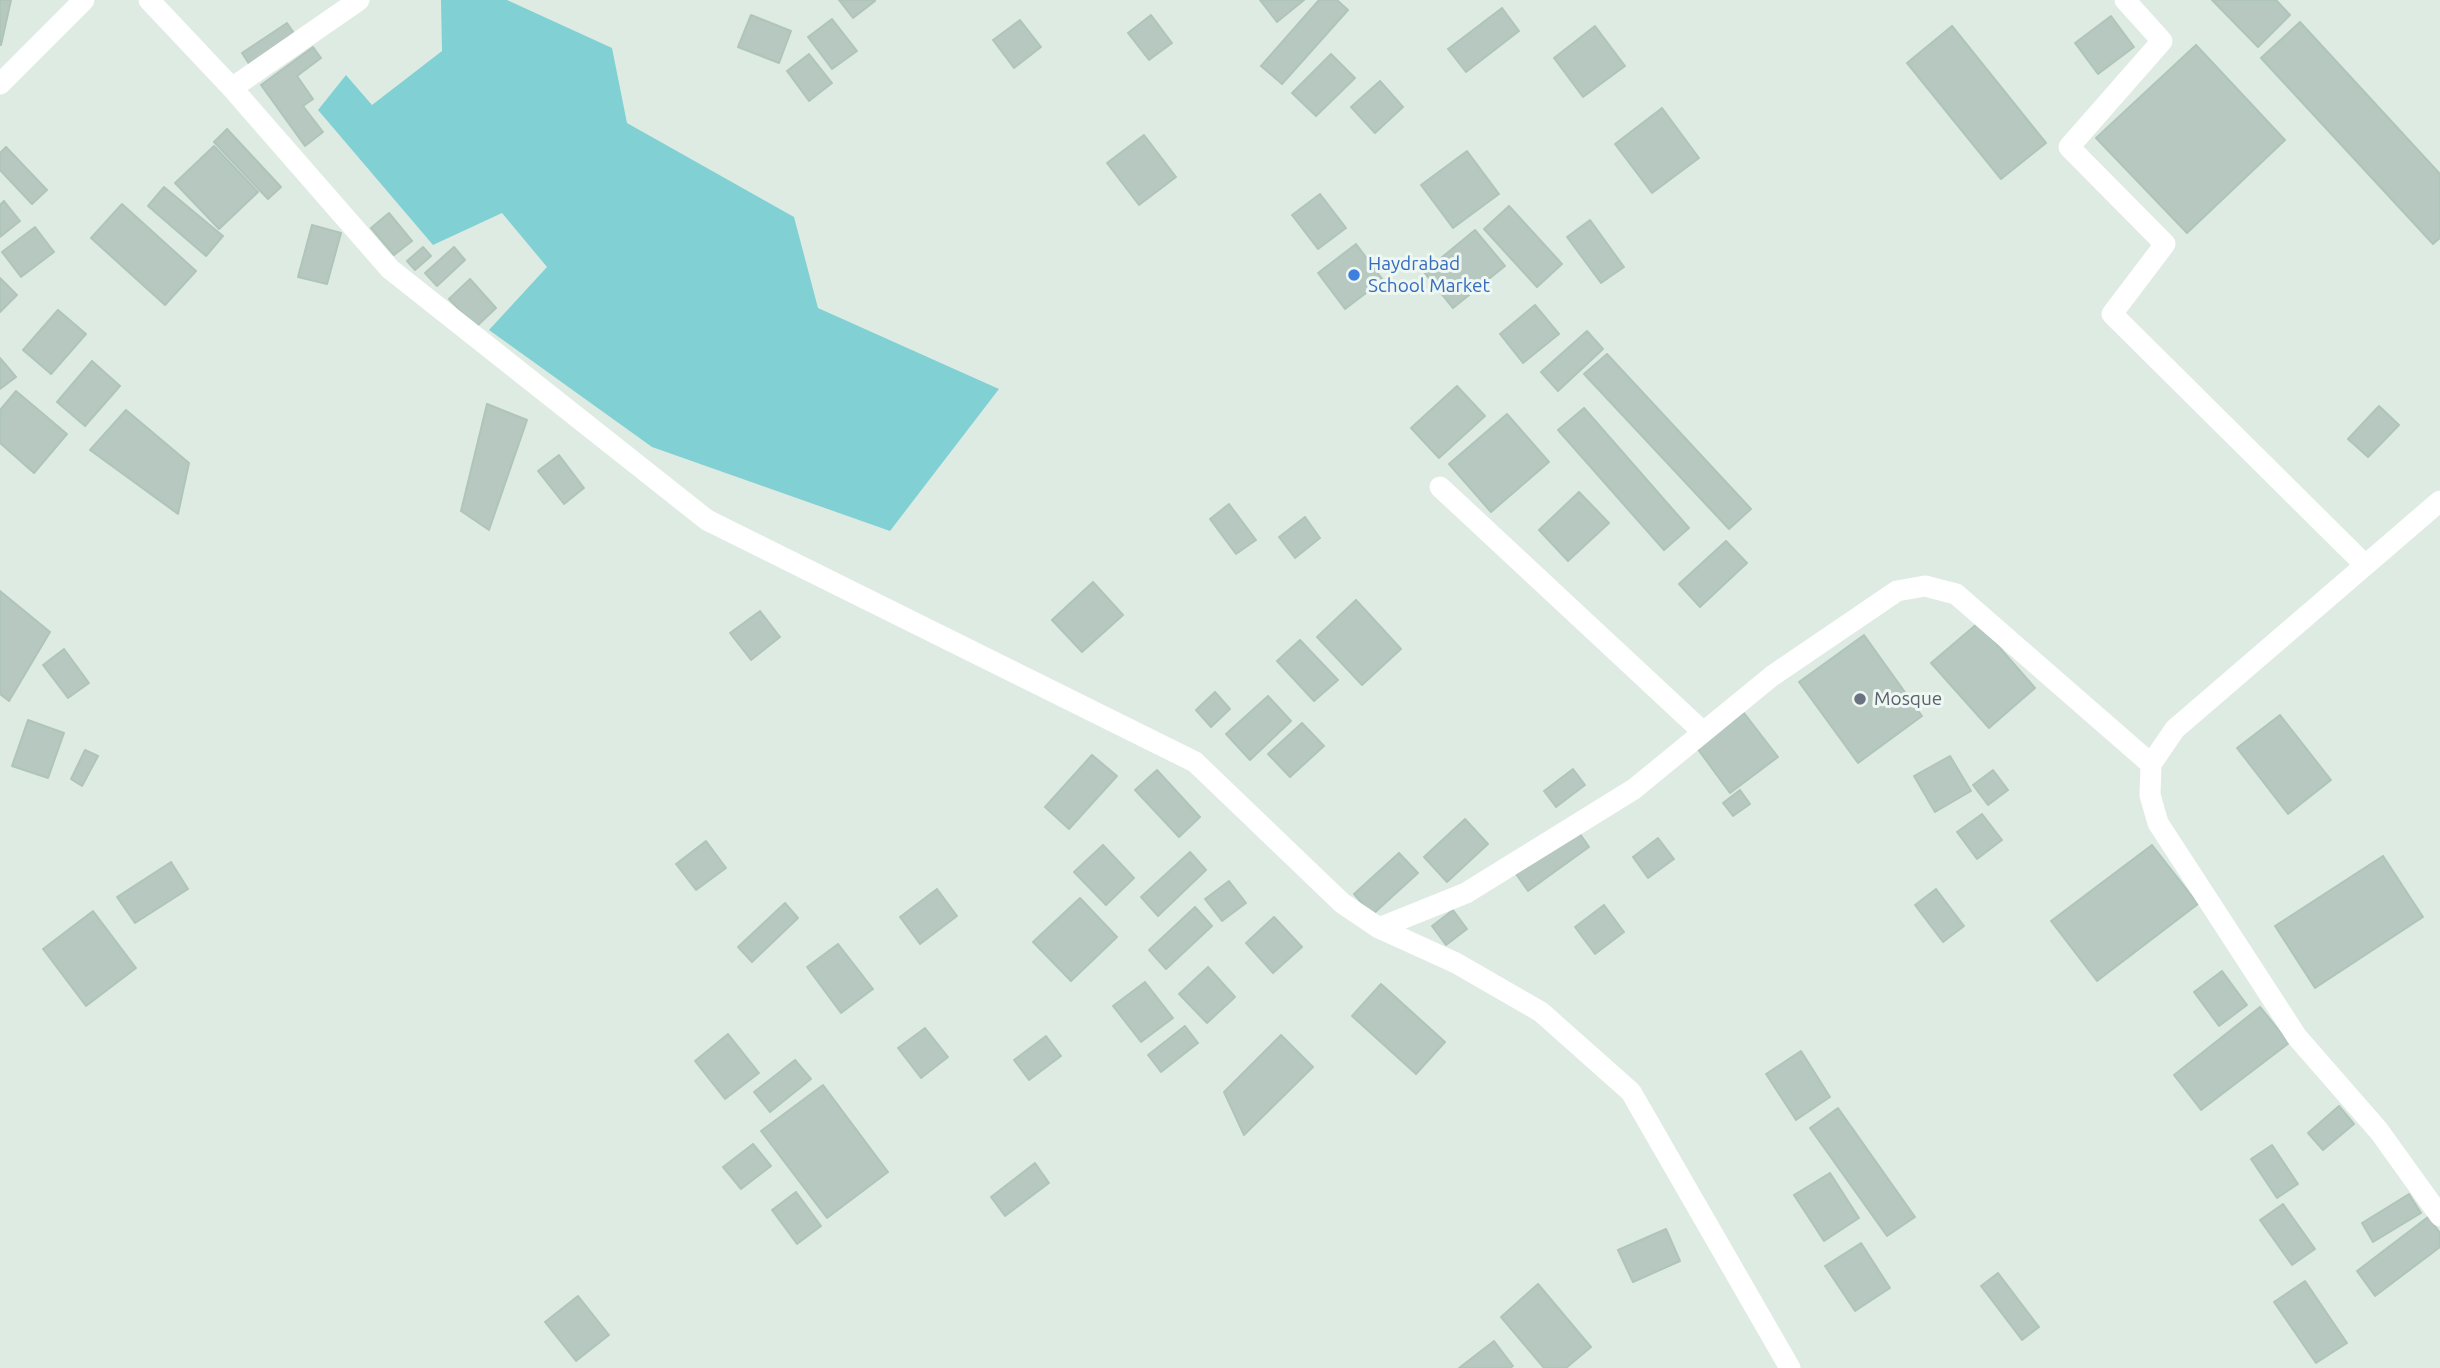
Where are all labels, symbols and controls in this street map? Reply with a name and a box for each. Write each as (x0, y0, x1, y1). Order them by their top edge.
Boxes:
place label: Haydrabad School Market (1368, 253, 1490, 297)
marker: Haydrabad School Market (1346, 267, 1362, 283)
place label: Mosque (1874, 688, 1942, 710)
marker: Mosque (1852, 691, 1868, 707)

